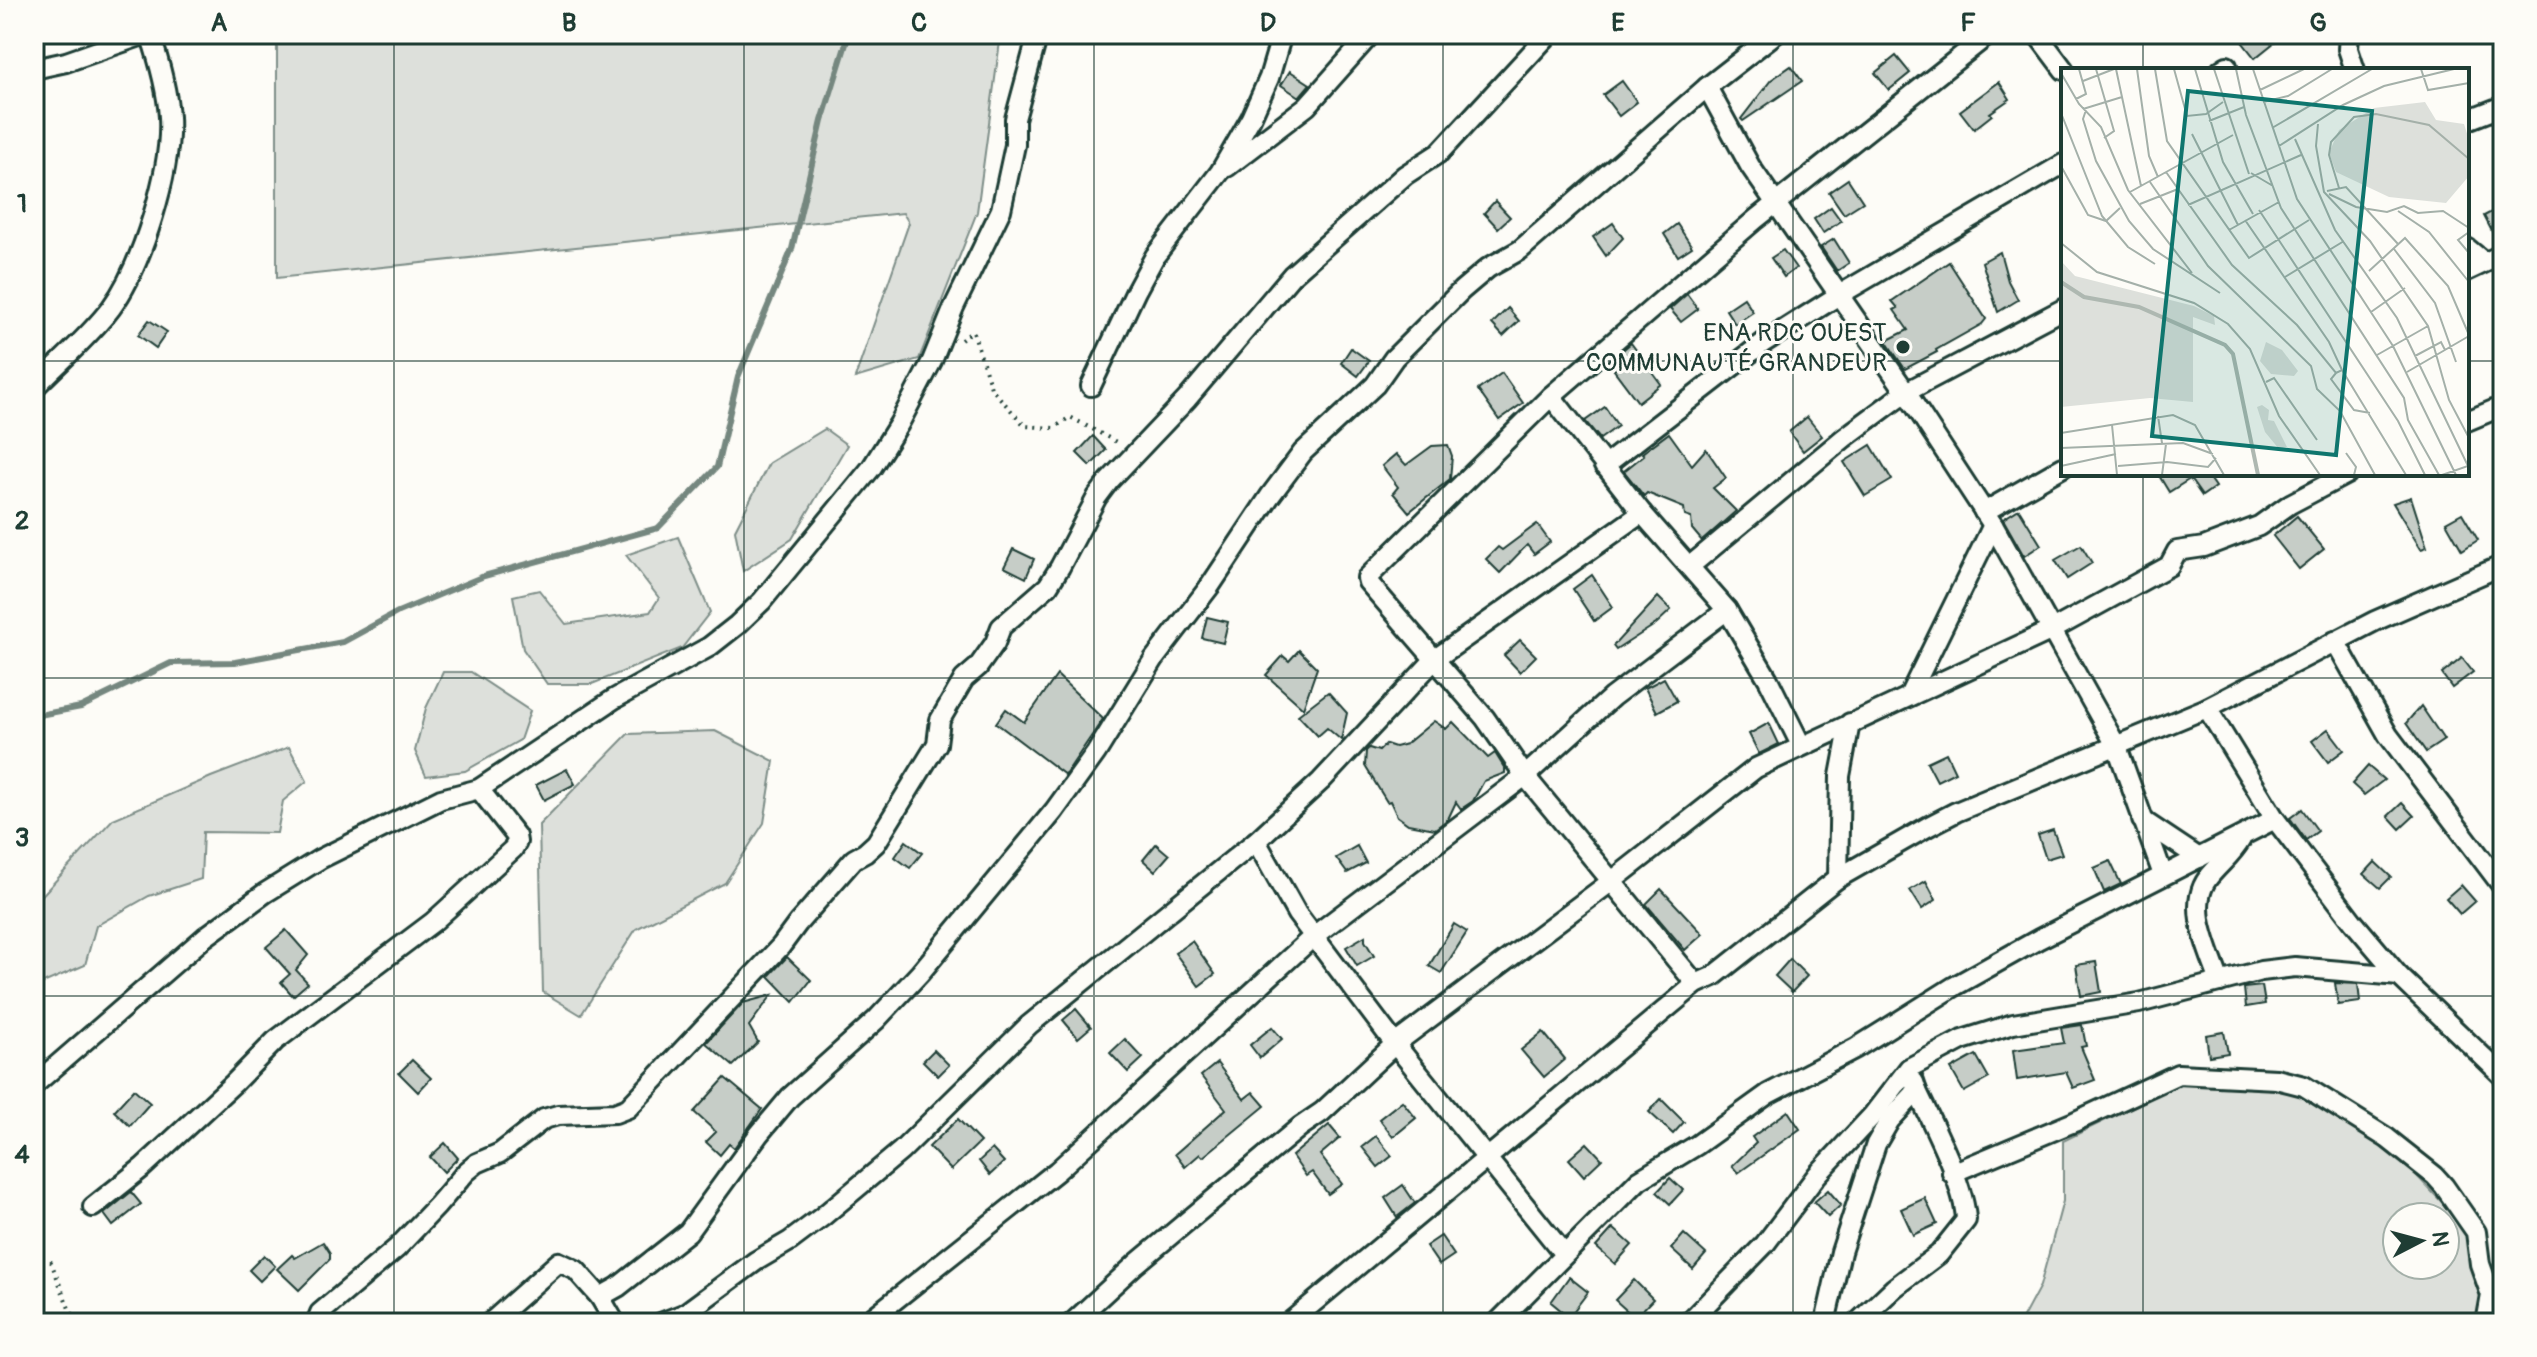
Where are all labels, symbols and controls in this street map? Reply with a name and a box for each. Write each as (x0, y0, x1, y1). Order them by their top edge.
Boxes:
text: A (211, 7, 228, 39)
text: B (562, 7, 576, 39)
text: C (911, 7, 927, 39)
text: D (1260, 7, 1276, 39)
text: E (1611, 7, 1625, 39)
text: F (1960, 7, 1976, 39)
text: G (2309, 7, 2327, 39)
inset map (2061, 68, 2469, 476)
text: 1 (17, 188, 27, 220)
place label: ENA RDC OUEST COMMUNAUTÉ GRANDEUR (1586, 317, 1887, 379)
marker: ENA RDC OUEST COMMUNAUTÉ GRANDEUR (1894, 338, 1912, 356)
text: 2 (15, 505, 29, 537)
text: 3 (15, 822, 29, 854)
text: 4 (14, 1139, 30, 1171)
north arrow (2381, 1201, 2461, 1281)
text: N (2425, 1230, 2455, 1248)

